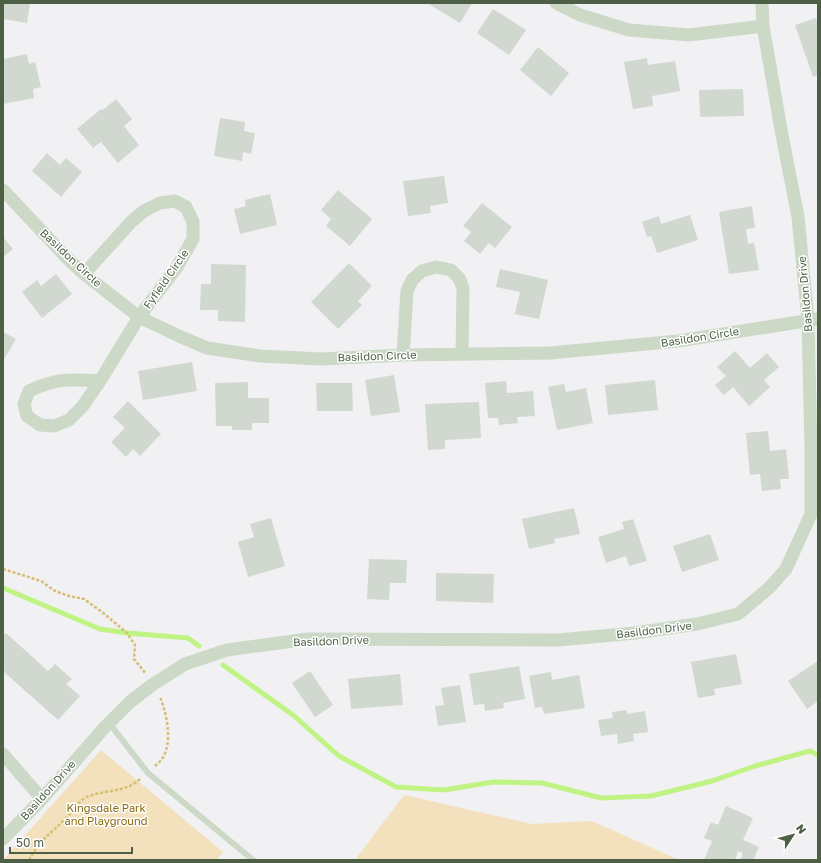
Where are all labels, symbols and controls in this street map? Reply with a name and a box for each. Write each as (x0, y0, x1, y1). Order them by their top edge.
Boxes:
street label: Basildon Circle (38, 226, 105, 289)
street label: Fyfield Circle (140, 246, 191, 311)
street label: Basildon Drive (795, 256, 814, 332)
street label: Basildon Circle (660, 324, 740, 349)
street label: Basildon Circle (337, 348, 417, 363)
street label: Basildon Drive (615, 618, 692, 641)
street label: Basildon Drive (293, 633, 369, 648)
street label: Basildon Drive (17, 757, 78, 822)
park label: Kingsdale Park and Playground (65, 801, 147, 827)
north arrow (773, 815, 813, 855)
text: N (794, 822, 809, 836)
scale bar (10, 829, 132, 855)
text: 50 m (16, 835, 44, 850)

